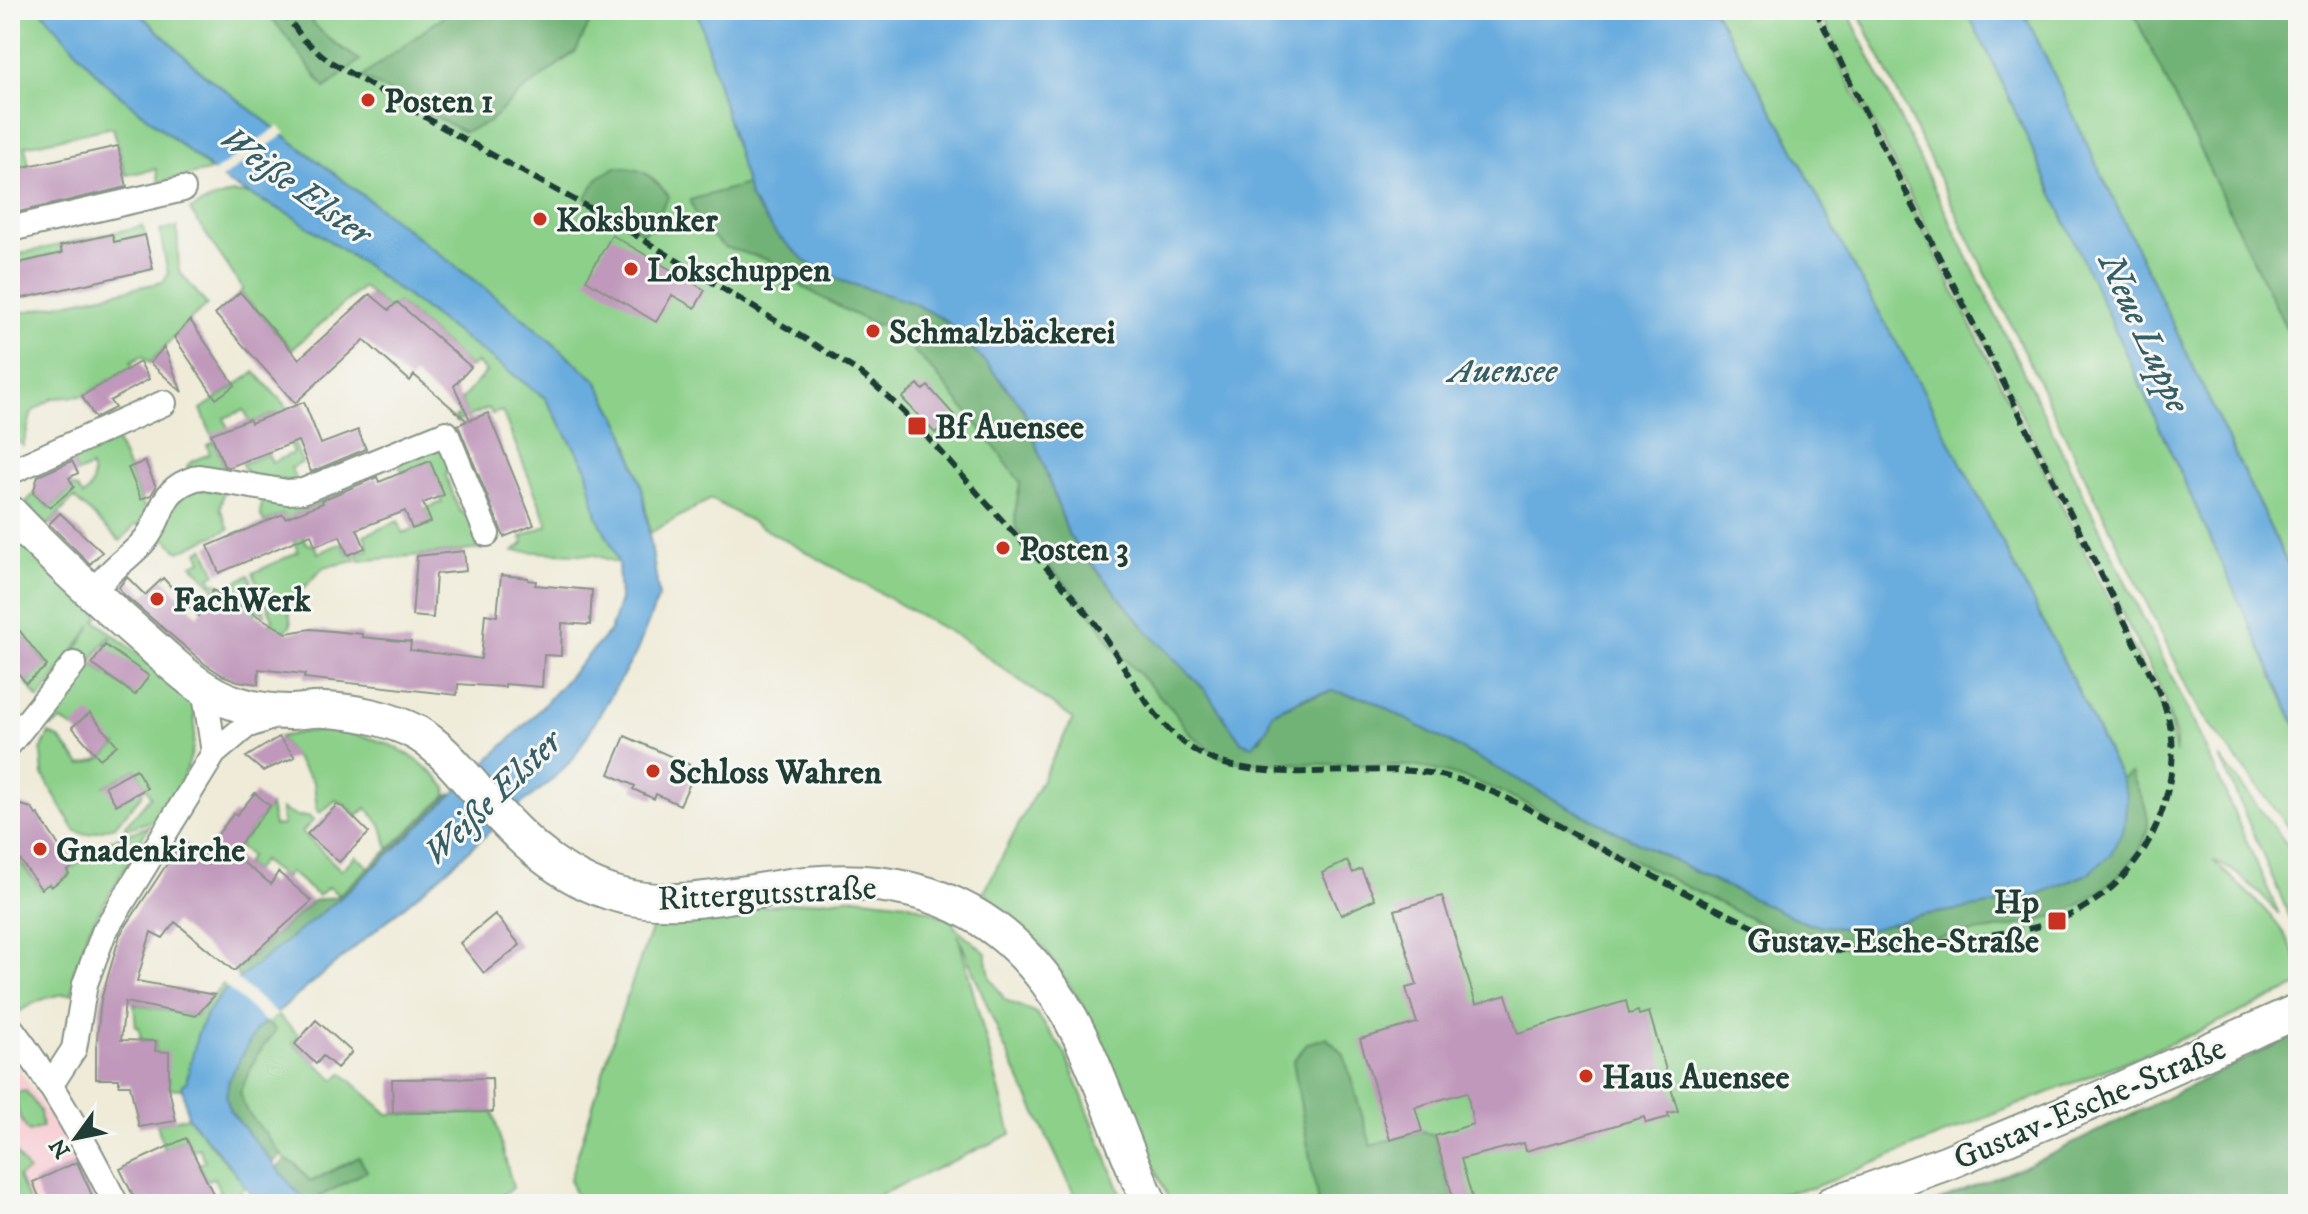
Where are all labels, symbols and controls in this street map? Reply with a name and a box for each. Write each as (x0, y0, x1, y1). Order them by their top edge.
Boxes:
place label: Posten 1 (384, 81, 494, 123)
marker: Posten 1 (359, 91, 377, 109)
water label: Weiße Elster (211, 116, 382, 258)
place label: Koksbunker (556, 200, 718, 242)
marker: Koksbunker (531, 210, 549, 228)
water label: Neue Luppe (2086, 244, 2200, 420)
place label: Lokschuppen (647, 250, 831, 292)
marker: Lokschuppen (622, 260, 640, 278)
place label: Schmalzbäckerei (889, 312, 1116, 354)
marker: Schmalzbäckerei (864, 322, 882, 340)
water label: Auensee (1445, 349, 1558, 394)
place label: Bf Auensee (935, 407, 1084, 449)
marker: Bf Auensee (906, 415, 928, 437)
place label: Posten 3 (1019, 529, 1129, 571)
marker: Posten 3 (994, 539, 1012, 557)
place label: FachWerk (173, 580, 312, 622)
marker: FachWerk (148, 590, 166, 608)
water label: Weiße Elster (414, 718, 574, 875)
place label: Schloss Wahren (669, 752, 882, 794)
marker: Schloss Wahren (644, 762, 662, 780)
place label: Gnadenkirche (56, 830, 245, 872)
marker: Gnadenkirche (31, 840, 49, 858)
street label: Rittergutsstraße (657, 867, 878, 921)
place label: Hp Gustav-Esche-Straße (1747, 882, 2039, 963)
marker: Hp Gustav-Esche-Straße (2046, 910, 2068, 932)
street label: Gustav-Esche-Straße (1947, 1028, 2232, 1180)
place label: Haus Auensee (1602, 1057, 1789, 1099)
marker: Haus Auensee (1577, 1067, 1595, 1085)
north arrow (36, 1098, 116, 1178)
text: N (44, 1133, 77, 1163)

